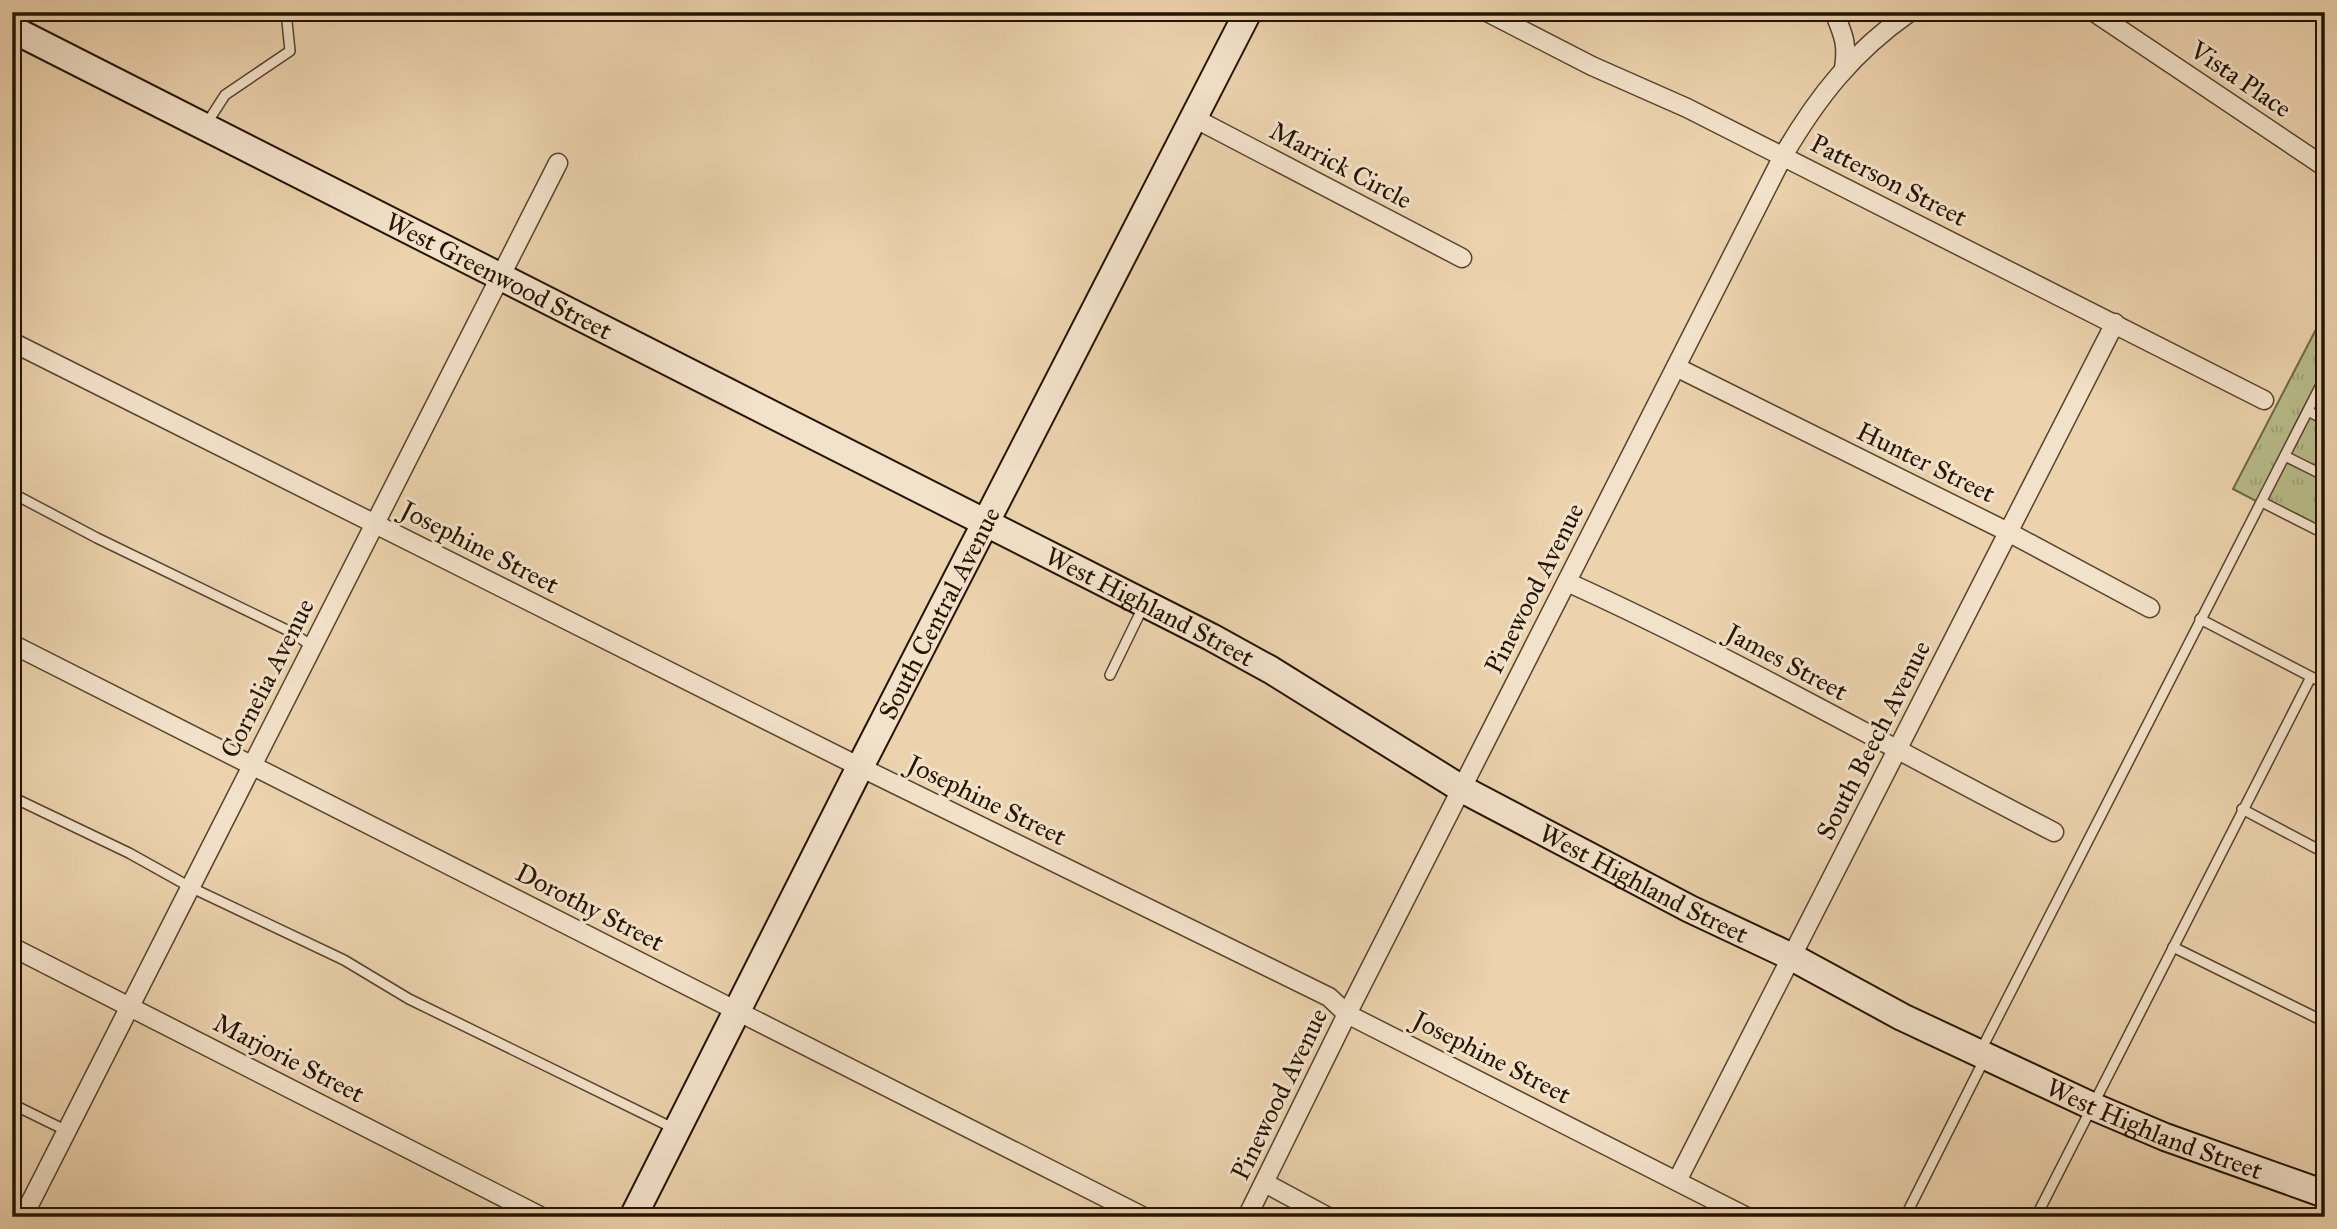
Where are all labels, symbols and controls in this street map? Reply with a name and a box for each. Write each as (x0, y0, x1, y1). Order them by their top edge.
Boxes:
street label: Vista Place (2183, 33, 2298, 125)
street label: Marrick Circle (1265, 114, 1418, 216)
street label: Patterson Street (1805, 127, 1973, 233)
street label: West Greenwood Street (380, 205, 618, 347)
street label: Hunter Street (1852, 415, 2000, 509)
street label: Josephine Street (393, 492, 564, 601)
street label: Pinewood Avenue (1477, 497, 1591, 679)
street label: South Central Avenue (871, 501, 1007, 725)
street label: West Highland Street (1040, 540, 1260, 674)
street label: Cornelia Avenue (213, 593, 321, 763)
street label: James Street (1718, 615, 1853, 707)
street label: South Beech Avenue (1809, 635, 1937, 845)
street label: Josephine Street (899, 746, 1072, 852)
street label: West Highland Street (1534, 817, 1754, 950)
street label: Dorothy Street (510, 856, 670, 958)
street label: Josephine Street (1405, 1002, 1576, 1111)
street label: Pinewood Avenue (1224, 1003, 1334, 1185)
street label: Marjorie Street (208, 1006, 370, 1110)
street label: West Highland Street (2041, 1071, 2267, 1186)

